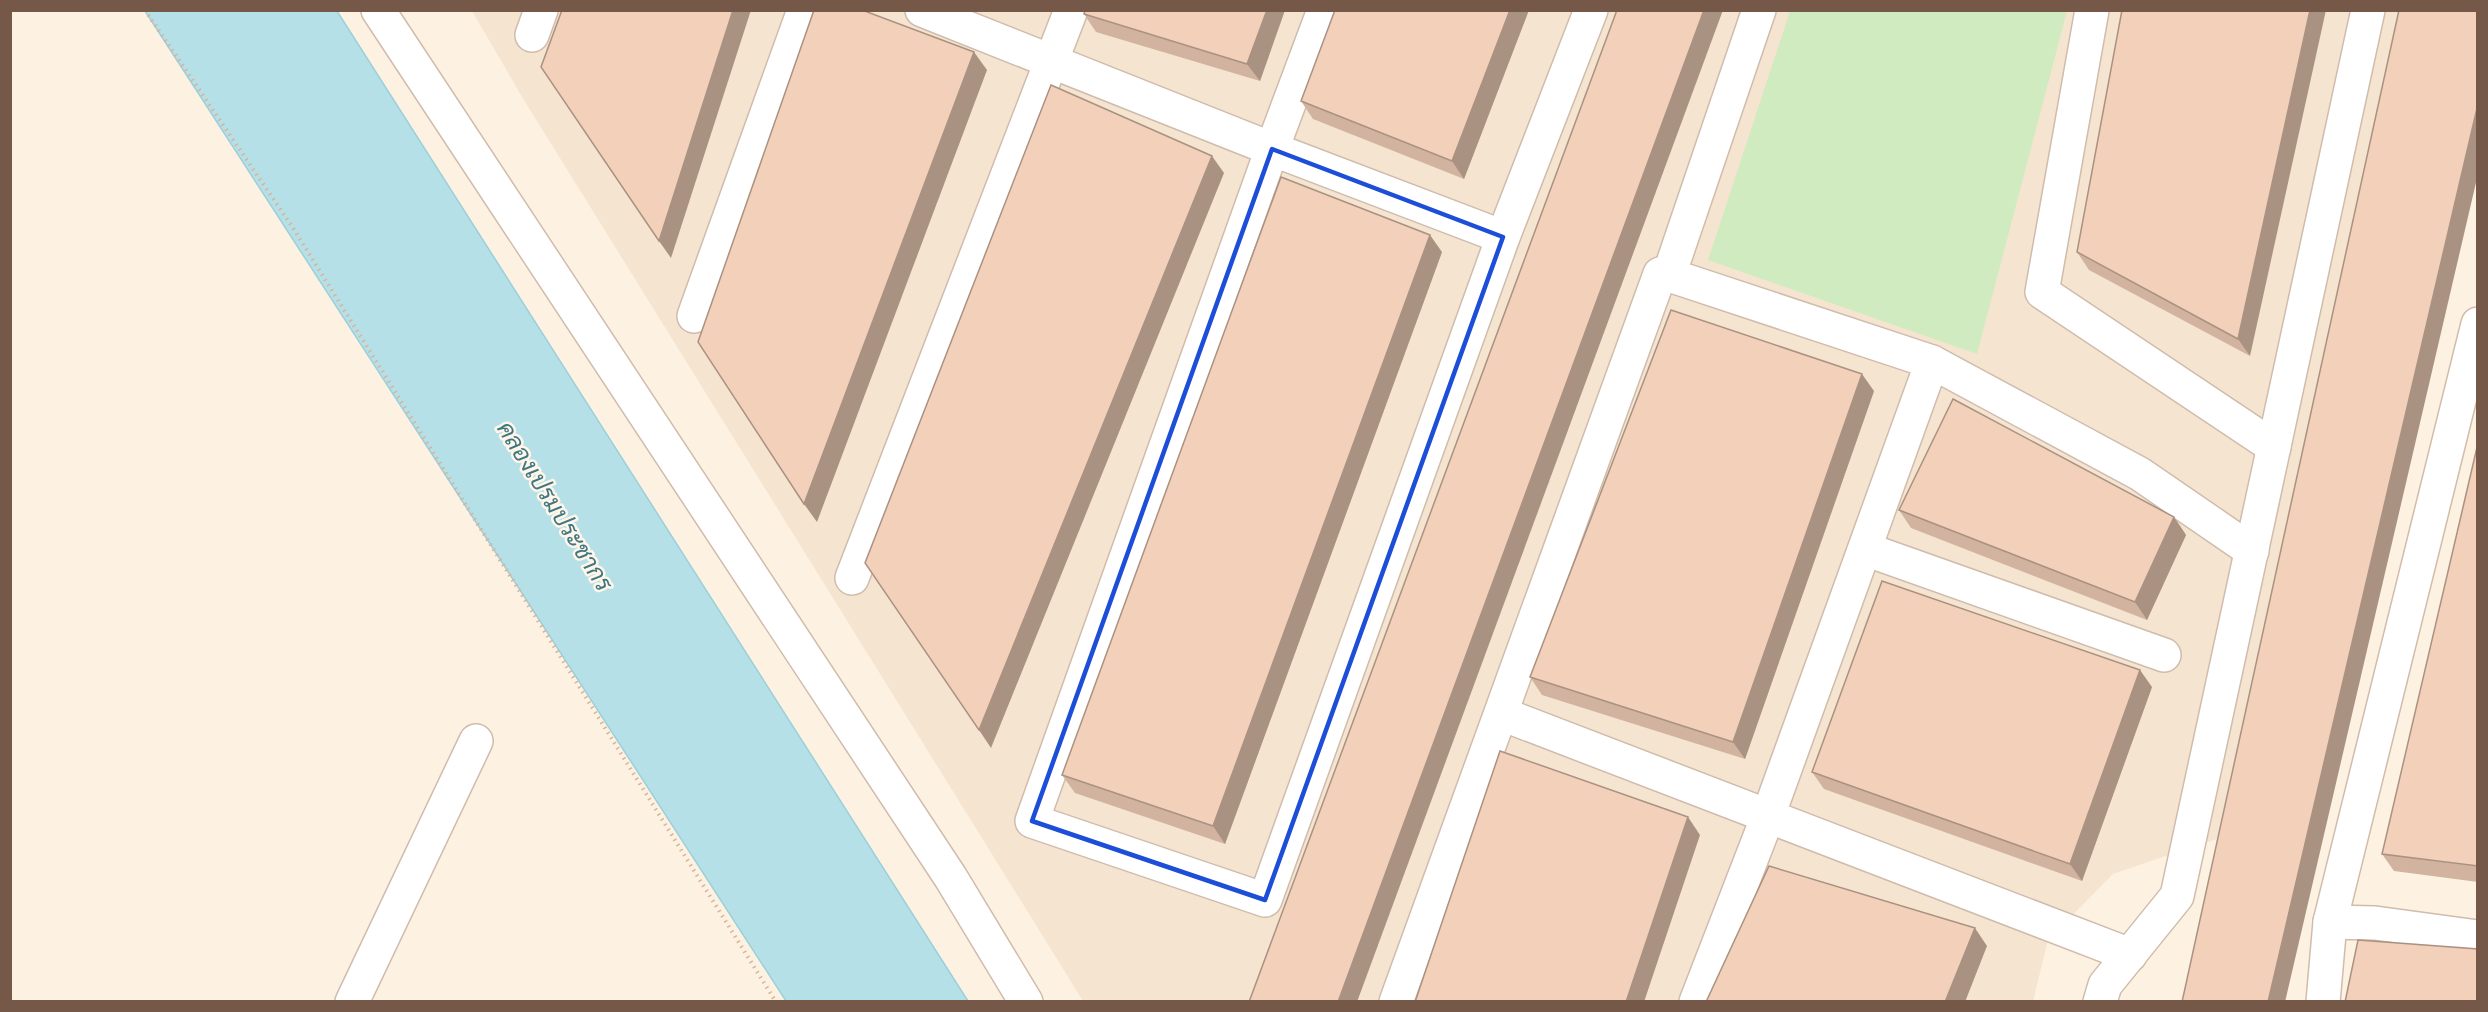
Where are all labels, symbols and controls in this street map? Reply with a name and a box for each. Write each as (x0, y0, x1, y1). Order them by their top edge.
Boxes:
water label: คลองเปรมประชากร (490, 415, 620, 598)

